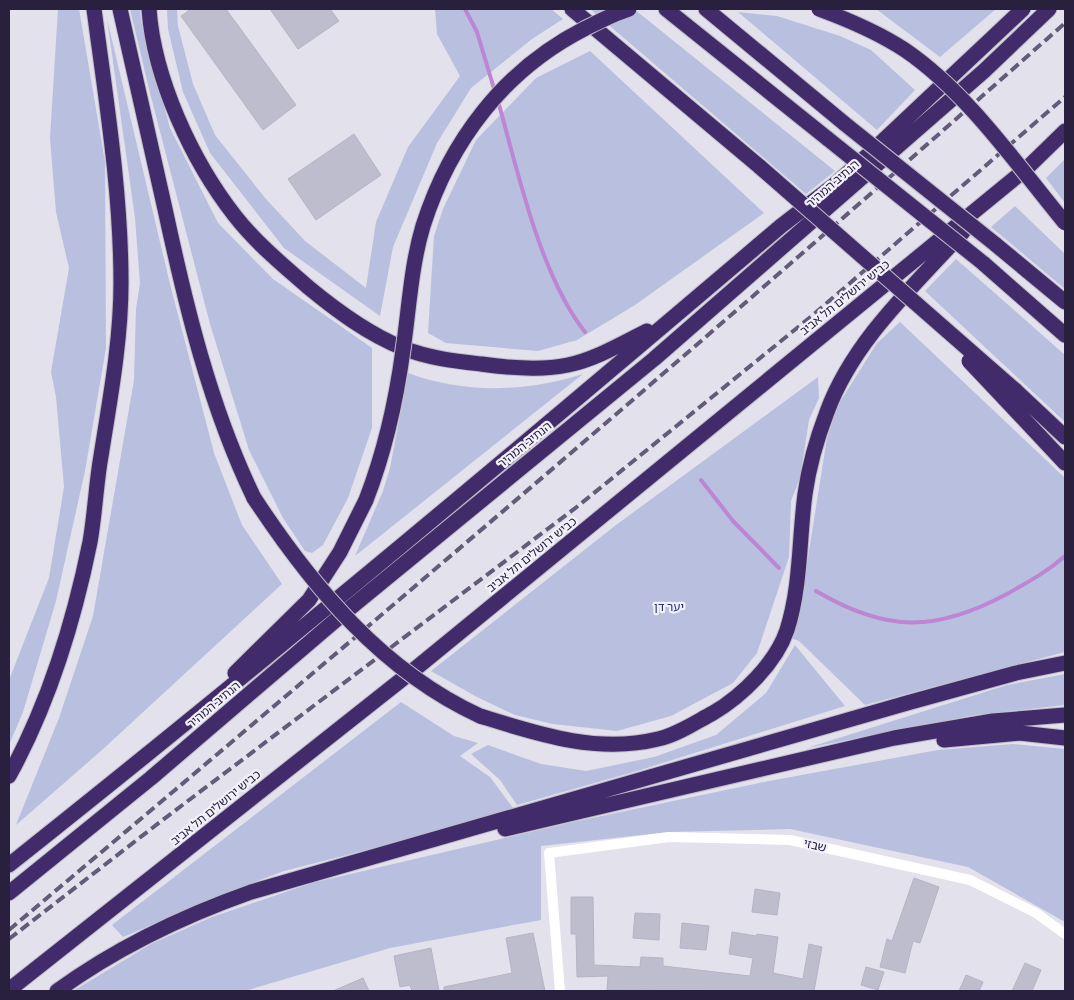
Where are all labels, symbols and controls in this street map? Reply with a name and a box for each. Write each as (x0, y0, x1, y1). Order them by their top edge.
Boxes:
street label: הנתיב המהיר (804, 157, 862, 211)
street label: כביש ירושלים תל אביב (797, 257, 893, 339)
street label: הנתיב המהיר (495, 419, 555, 471)
street label: כביש ירושלים תל אביב (484, 514, 580, 596)
park label: יער דן (654, 600, 684, 615)
street label: הנתיב המהיר (184, 678, 244, 732)
street label: כביש ירושלים תל אביב (168, 767, 264, 849)
street label: שבזי (802, 836, 828, 856)

